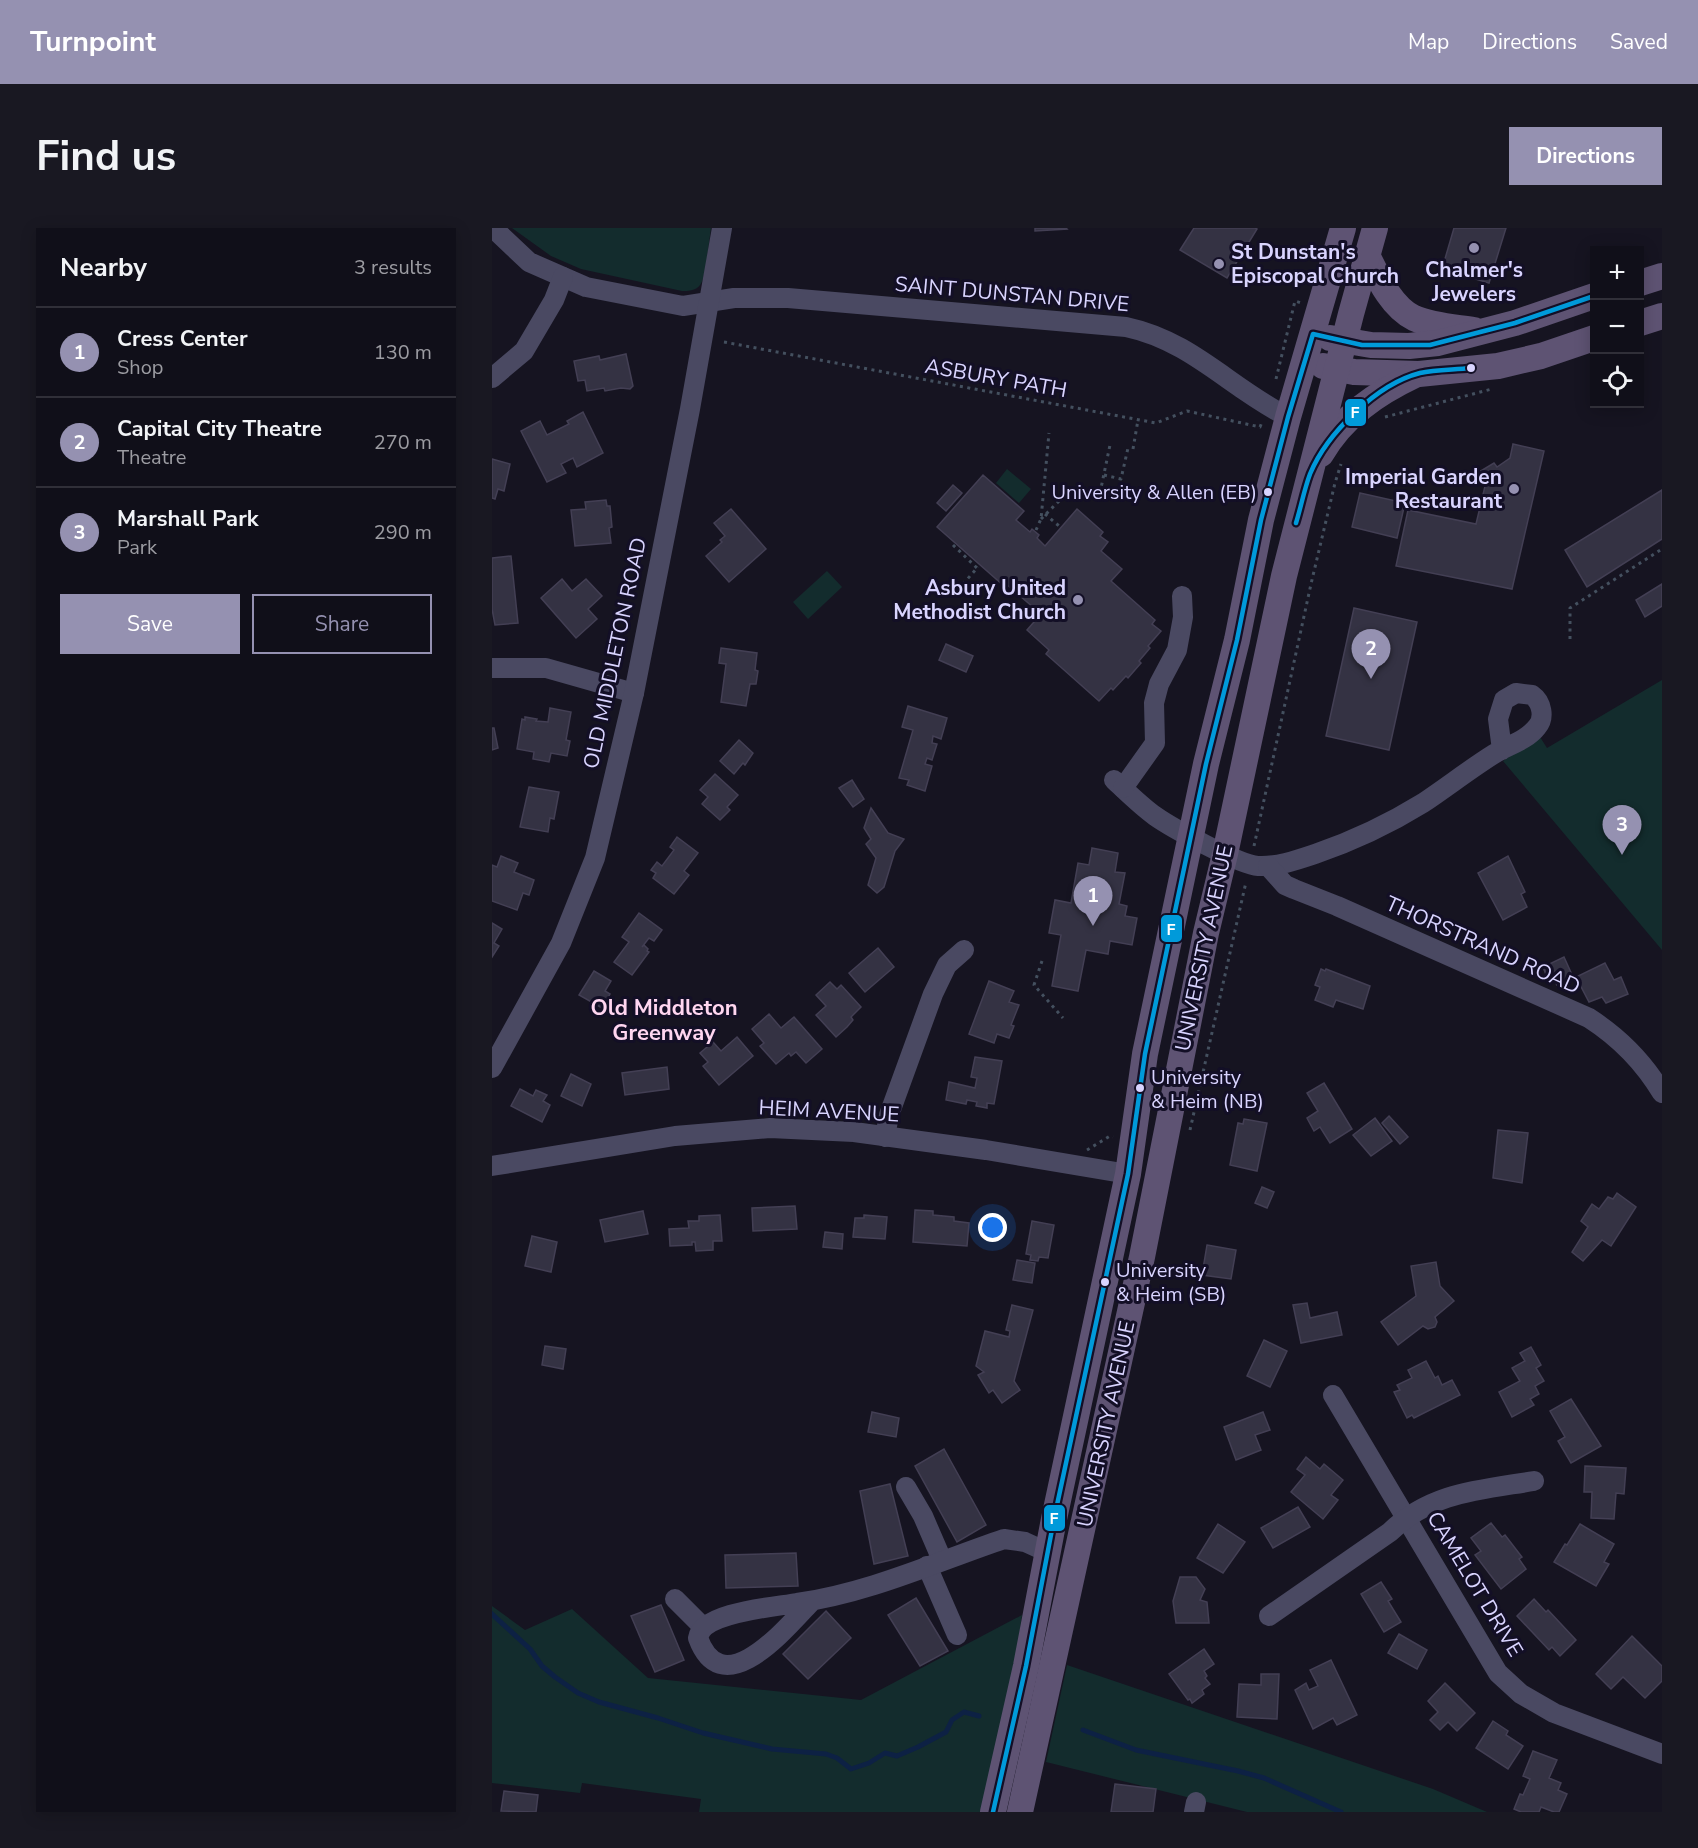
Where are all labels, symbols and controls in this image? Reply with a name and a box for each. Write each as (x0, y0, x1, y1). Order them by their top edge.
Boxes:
text: Turnpoint (30, 23, 156, 61)
text: Map (1408, 28, 1449, 56)
text: Directions (1482, 28, 1577, 56)
text: Saved (1610, 28, 1668, 56)
button: Directions (1509, 127, 1662, 185)
text: Find us (36, 128, 176, 185)
place label: St Dunstan's Episcopal Church (1231, 238, 1399, 290)
marker: Chalmer's Jewelers (1467, 241, 1481, 255)
map controls (1590, 246, 1644, 408)
button: + (1590, 246, 1644, 300)
text: Nearby (60, 250, 147, 285)
text: 3 results (354, 254, 432, 281)
place label: Chalmer's Jewelers (1425, 256, 1523, 308)
marker: St Dunstan's Episcopal Church (1212, 257, 1226, 271)
street label: SAINT DUNSTAN DRIVE (894, 270, 1130, 318)
button: − (1590, 300, 1644, 354)
text: Cress Center (117, 324, 248, 354)
text: 1 (74, 339, 86, 366)
text: 130 m (374, 339, 432, 366)
street label: ASBURY PATH (923, 352, 1069, 404)
text: Shop (117, 354, 163, 381)
button: locate (1590, 354, 1644, 408)
unlabelled marker (1465, 362, 1477, 374)
line badge: F (1344, 398, 1367, 427)
text: F (1351, 402, 1360, 424)
text: Capital City Theatre (117, 414, 322, 444)
text: 2 (74, 429, 86, 456)
text: 270 m (374, 429, 432, 456)
text: Theatre (117, 444, 186, 471)
place label: Imperial Garden Restaurant (1345, 463, 1503, 515)
place label: University & Allen (EB) (1051, 479, 1257, 506)
marker: Imperial Garden Restaurant (1507, 482, 1521, 496)
marker: University & Allen (EB) (1262, 486, 1274, 498)
text: Marshall Park (117, 504, 259, 534)
text: 3 (74, 519, 86, 546)
text: 290 m (374, 519, 432, 546)
text: Park (117, 534, 157, 561)
street label: OLD MIDDLETON ROAD (577, 535, 653, 771)
place label: Asbury United Methodist Church (893, 574, 1066, 626)
marker: Asbury United Methodist Church (1071, 593, 1085, 607)
button: Save (60, 594, 240, 654)
button: Share (252, 594, 432, 654)
pin: 2 (1352, 630, 1390, 679)
pin: 3 (1602, 806, 1642, 855)
street label: UNIVERSITY AVENUE (1168, 842, 1240, 1054)
pin: 1 (1074, 876, 1112, 926)
street label: THORSTRAND ROAD (1381, 889, 1585, 1001)
line badge: F (1160, 914, 1183, 943)
text: F (1167, 919, 1176, 941)
district label: Old Middleton Greenway (590, 993, 738, 1048)
place label: University & Heim (NB) (1151, 1064, 1264, 1115)
marker: University & Heim (NB) (1134, 1082, 1146, 1094)
street label: HEIM AVENUE (758, 1093, 900, 1129)
your location (978, 1213, 1007, 1242)
place label: University & Heim (SB) (1116, 1257, 1226, 1308)
marker: University & Heim (SB) (1099, 1276, 1111, 1288)
street label: UNIVERSITY AVENUE (1070, 1318, 1142, 1530)
line badge: F (1043, 1504, 1066, 1532)
street label: CAMELOT DRIVE (1421, 1506, 1529, 1662)
text: F (1050, 1508, 1059, 1530)

